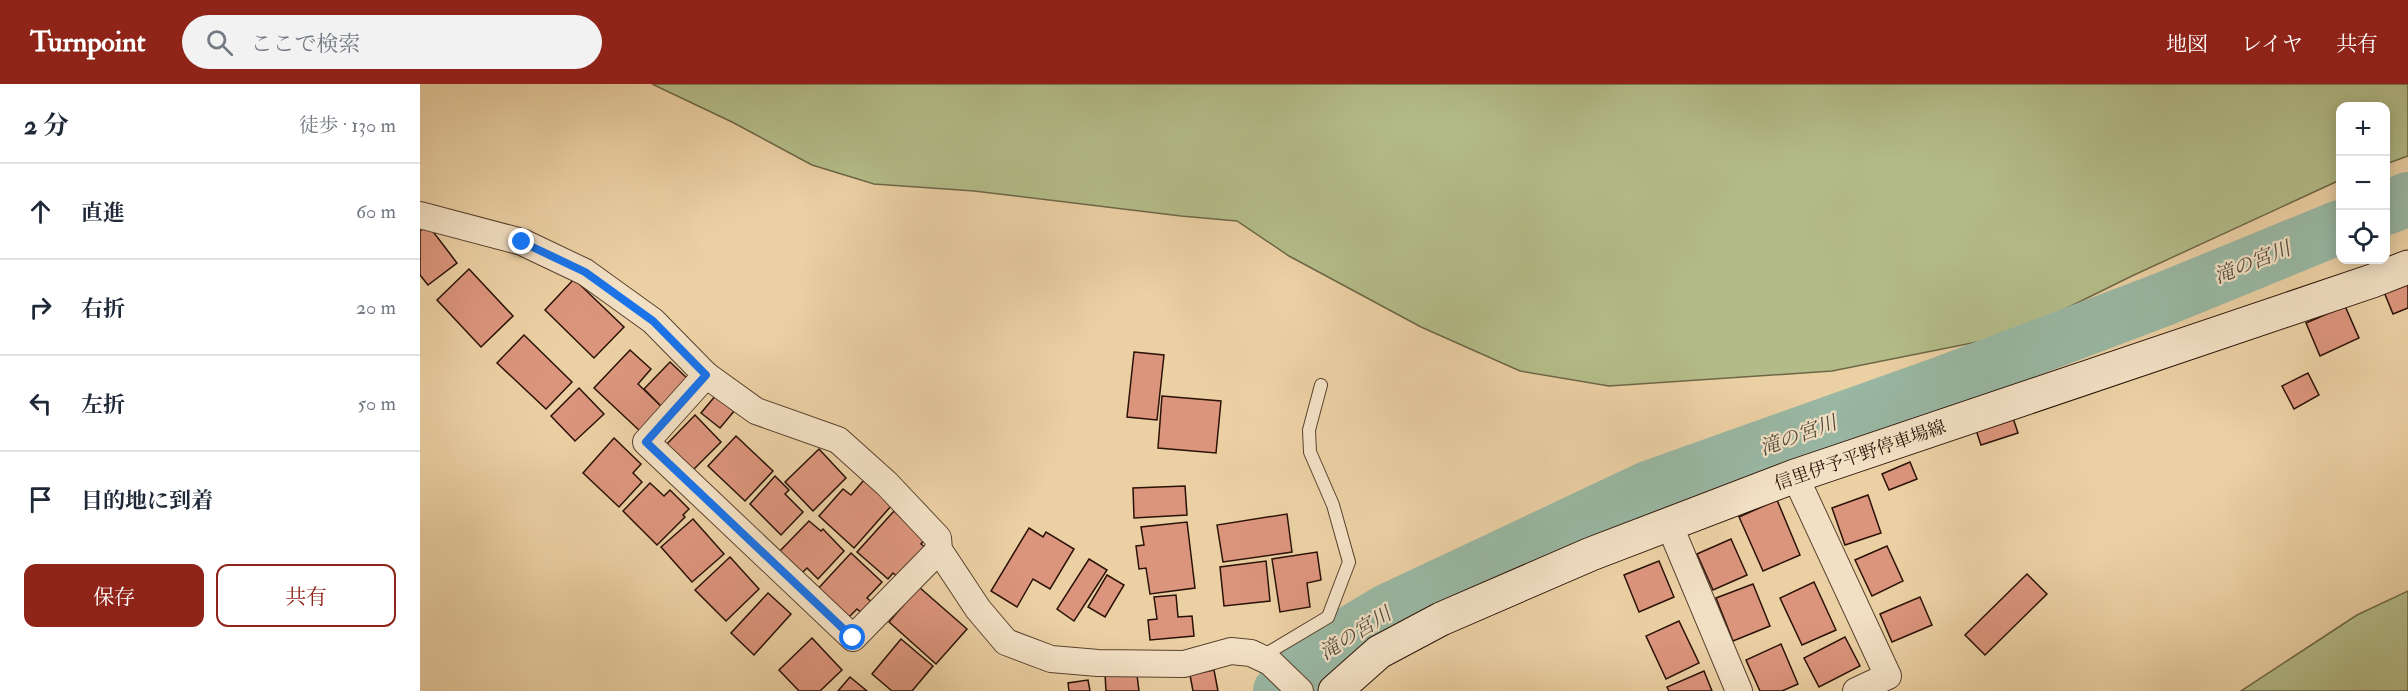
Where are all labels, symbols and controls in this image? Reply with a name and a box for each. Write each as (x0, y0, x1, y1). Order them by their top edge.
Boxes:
search box (182, 15, 602, 69)
text: Turnpoint (30, 25, 146, 60)
icon: search (203, 26, 236, 59)
text: ここで検索 (251, 30, 361, 58)
text: 地図 (2166, 31, 2208, 58)
text: レイヤ (2241, 31, 2303, 58)
text: 共有 (2336, 31, 2378, 58)
map controls (2336, 102, 2390, 264)
button: + (2336, 102, 2390, 156)
text: 2 分 (24, 110, 69, 142)
text: 徒歩 · 130 m (299, 113, 396, 138)
button: − (2336, 156, 2390, 210)
icon: ahead (24, 195, 57, 228)
text: 直進 (81, 199, 125, 227)
text: 60 m (356, 199, 396, 224)
button: locate (2336, 210, 2390, 264)
route end (508, 228, 534, 254)
water label: 滝の宮川 (2210, 235, 2296, 289)
icon: right (24, 291, 57, 324)
text: 右折 (81, 295, 125, 323)
text: 20 m (356, 295, 396, 320)
icon: left (24, 387, 57, 420)
text: 左折 (81, 391, 125, 419)
text: 50 m (357, 391, 396, 416)
water label: 滝の宮川 (1756, 409, 1842, 461)
street label: 信里伊予平野停車場線 (1771, 415, 1949, 496)
icon: arrive (24, 483, 57, 516)
text: 目的地に到着 (81, 487, 213, 515)
button: 保存 (24, 564, 204, 627)
button: 共有 (216, 564, 396, 627)
water label: 滝の宮川 (1315, 601, 1398, 665)
route start (839, 624, 865, 650)

